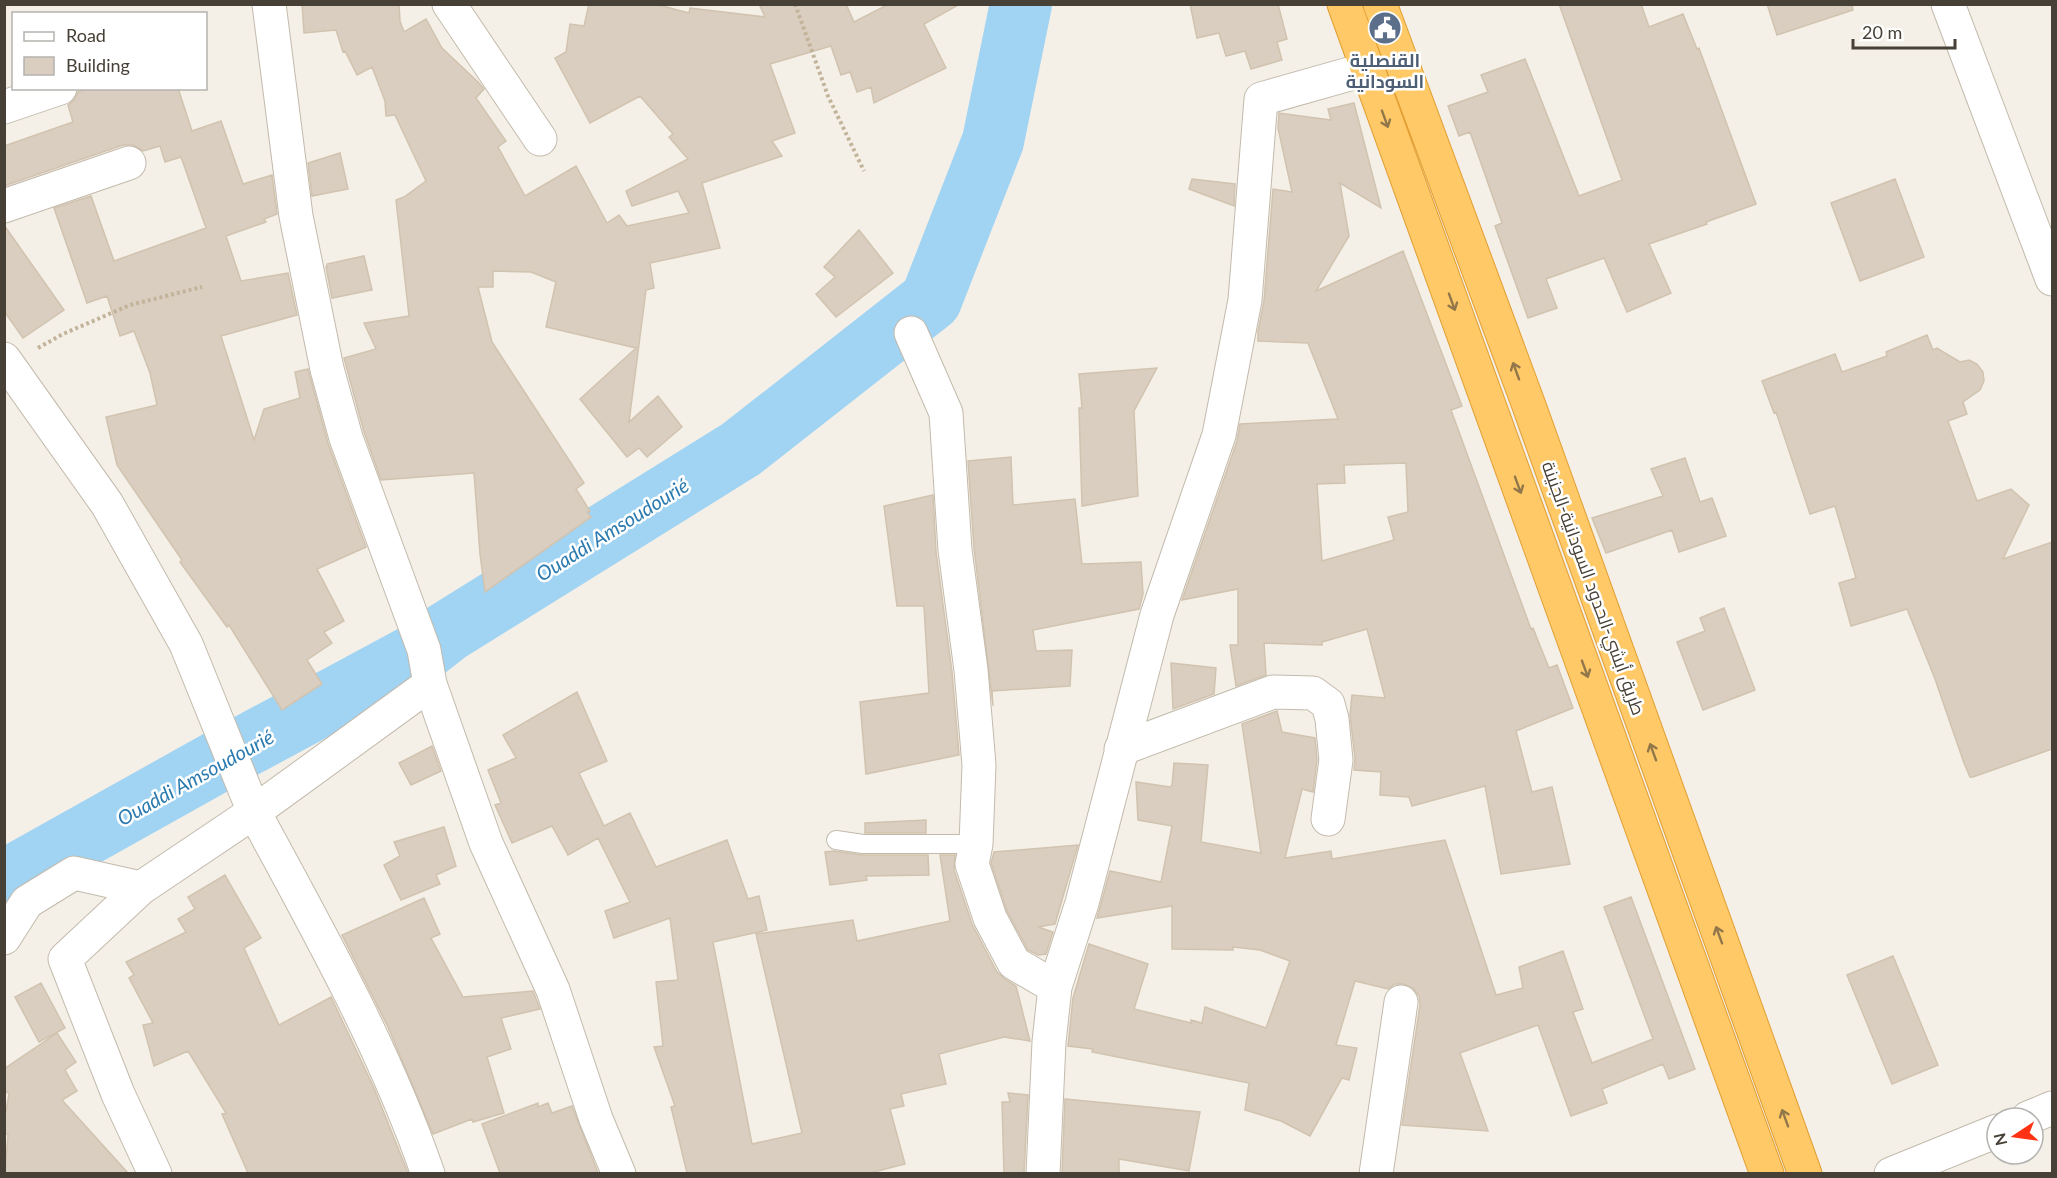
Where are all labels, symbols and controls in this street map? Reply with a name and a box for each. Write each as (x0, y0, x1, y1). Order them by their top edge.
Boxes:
public building icon: القنصلية السودانية (1367, 10, 1403, 46)
legend (12, 12, 207, 90)
scale bar (1853, 12, 1955, 50)
text: 20 m (1862, 21, 1902, 43)
text: Road (66, 24, 106, 46)
place label: القنصلية السودانية (1346, 49, 1424, 93)
text: Building (66, 54, 130, 76)
one-way arrow (1381, 109, 1392, 128)
one-way arrow (1447, 292, 1458, 311)
one-way arrow (1509, 362, 1520, 380)
street label: طريق أبشي-الحدود السودانية-الجنينة (1535, 458, 1650, 719)
water label: Ouaddi Amsoudourié (531, 472, 693, 586)
one-way arrow (1514, 475, 1525, 494)
one-way arrow (1580, 659, 1591, 678)
water label: Ouaddi Amsoudourié (112, 724, 278, 830)
one-way arrow (1647, 743, 1658, 761)
one-way arrow (1713, 926, 1724, 945)
north arrow (1985, 1106, 2045, 1166)
one-way arrow (1779, 1110, 1790, 1128)
text: N (1989, 1131, 2011, 1148)

